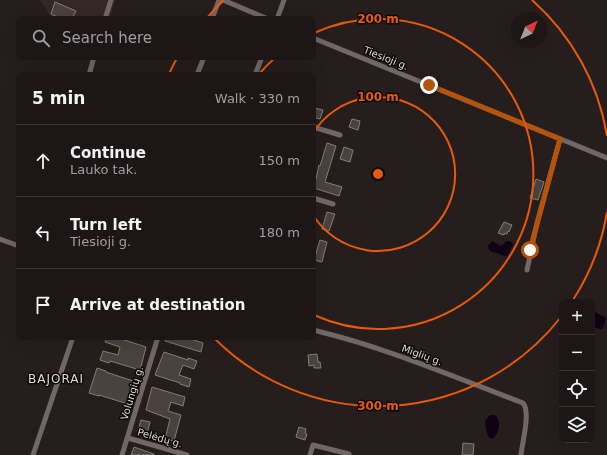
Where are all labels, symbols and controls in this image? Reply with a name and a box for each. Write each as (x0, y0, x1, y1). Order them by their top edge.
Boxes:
text: 200 m (357, 12, 399, 26)
north arrow (511, 12, 547, 48)
search box (16, 16, 316, 60)
icon: search (30, 27, 52, 49)
text: Search here (62, 29, 152, 47)
street label: Tiesioji g. (361, 44, 410, 72)
route end (420, 76, 438, 94)
text: 5 min (32, 88, 85, 108)
text: 100 m (357, 90, 399, 104)
text: Walk · 330 m (215, 91, 300, 106)
text: Continue (70, 144, 146, 162)
icon: ahead (32, 150, 54, 172)
text: 150 m (258, 153, 300, 168)
text: Lauko tak. (70, 162, 137, 177)
centre of rings (371, 167, 385, 181)
text: Turn left (70, 216, 142, 234)
icon: left (32, 222, 54, 244)
text: 180 m (258, 225, 300, 240)
text: Tiesioji g. (70, 234, 131, 249)
route start (521, 241, 539, 259)
icon: arrive (32, 294, 54, 316)
text: Arrive at destination (70, 296, 245, 314)
map controls (559, 299, 595, 443)
button: + (559, 299, 595, 335)
button: − (559, 335, 595, 371)
street label: Miglių g. (400, 343, 444, 367)
street label: Volungių g. (119, 365, 145, 421)
button: locate (559, 371, 595, 407)
district label: BAJORAI (28, 372, 84, 386)
text: 300 m (357, 399, 399, 413)
button: layers (559, 407, 595, 443)
street label: Pelėdų g. (136, 426, 184, 450)

